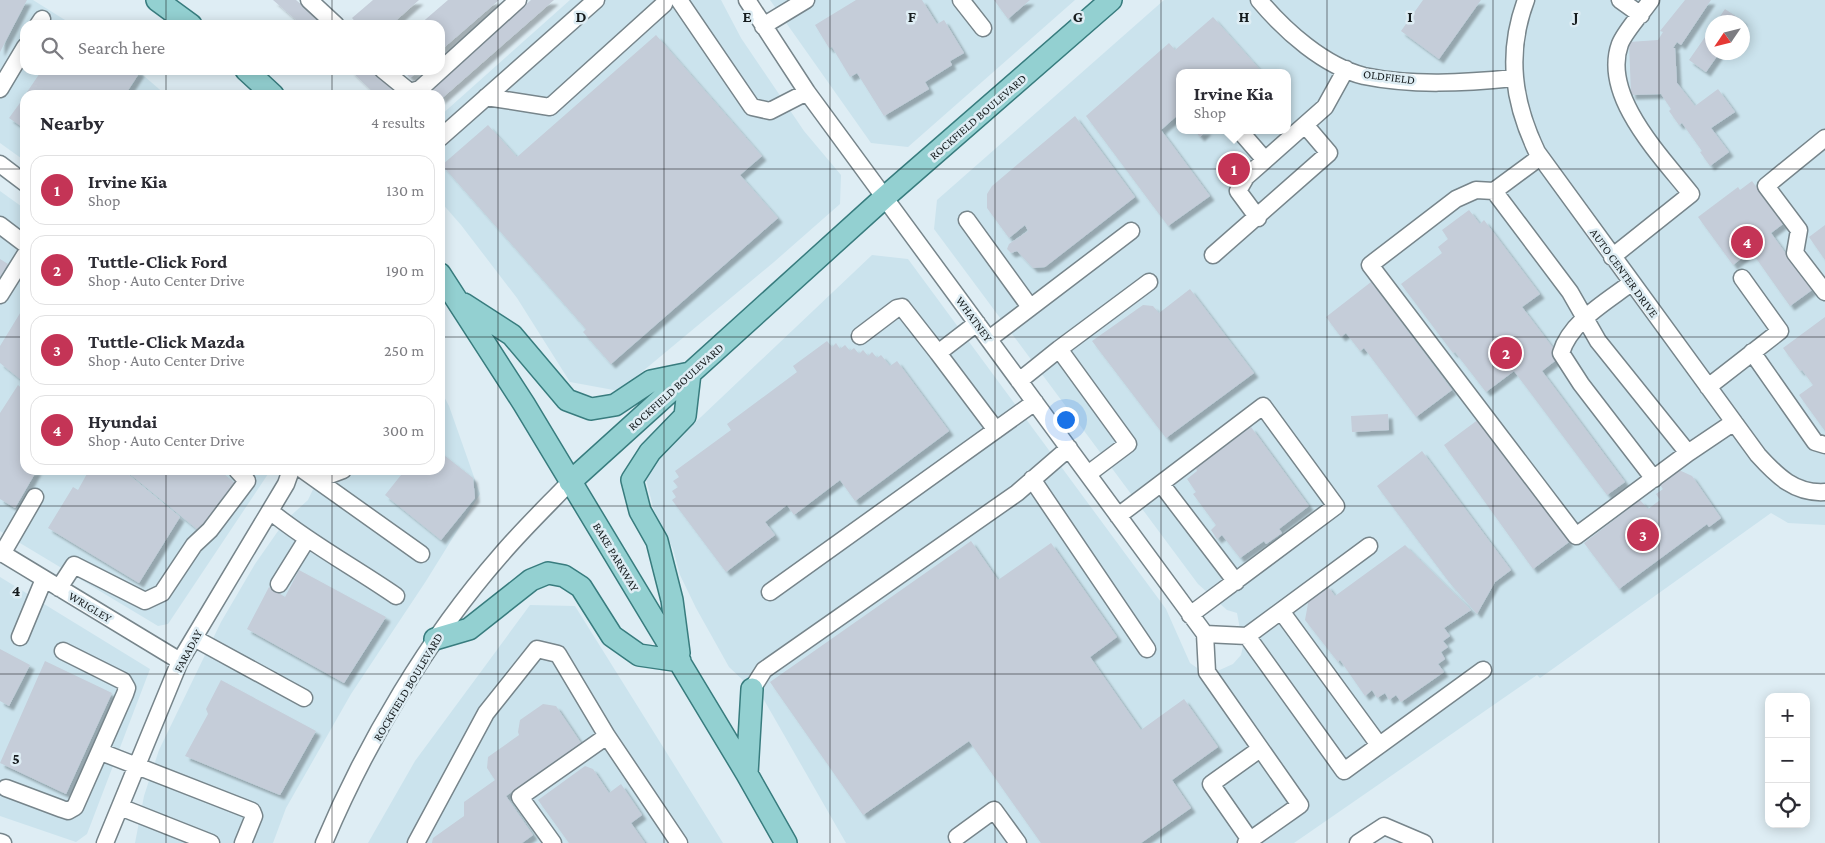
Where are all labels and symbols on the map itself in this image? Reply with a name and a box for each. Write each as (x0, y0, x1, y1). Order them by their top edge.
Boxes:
text: D (575, 8, 587, 25)
text: E (742, 8, 752, 25)
text: F (908, 8, 917, 25)
text: G (1073, 8, 1083, 25)
text: H (1239, 8, 1250, 25)
text: I (1407, 8, 1413, 25)
text: J (1571, 8, 1579, 25)
north arrow (1705, 15, 1750, 60)
street label: OLDFIELD (1362, 67, 1416, 87)
street label: ROCKFIELD BOULEVARD (927, 71, 1029, 163)
pin: 1 (1218, 150, 1250, 188)
pin: 4 (1731, 223, 1763, 261)
street label: AUTO CENTER DRIVE (1587, 226, 1661, 320)
street label: WHATNEY (953, 294, 995, 345)
pin: 2 (1490, 334, 1522, 372)
street label: ROCKFIELD BOULEVARD (625, 341, 727, 433)
your location (1053, 407, 1079, 433)
pin: 3 (1627, 516, 1659, 554)
street label: BAKE PARKWAY (590, 520, 642, 594)
text: 4 (12, 582, 21, 599)
street label: WRIGLEY (66, 589, 115, 626)
street label: FARADAY (171, 627, 205, 675)
street label: ROCKFIELD BOULEVARD (370, 631, 446, 743)
text: 5 (12, 750, 20, 767)

